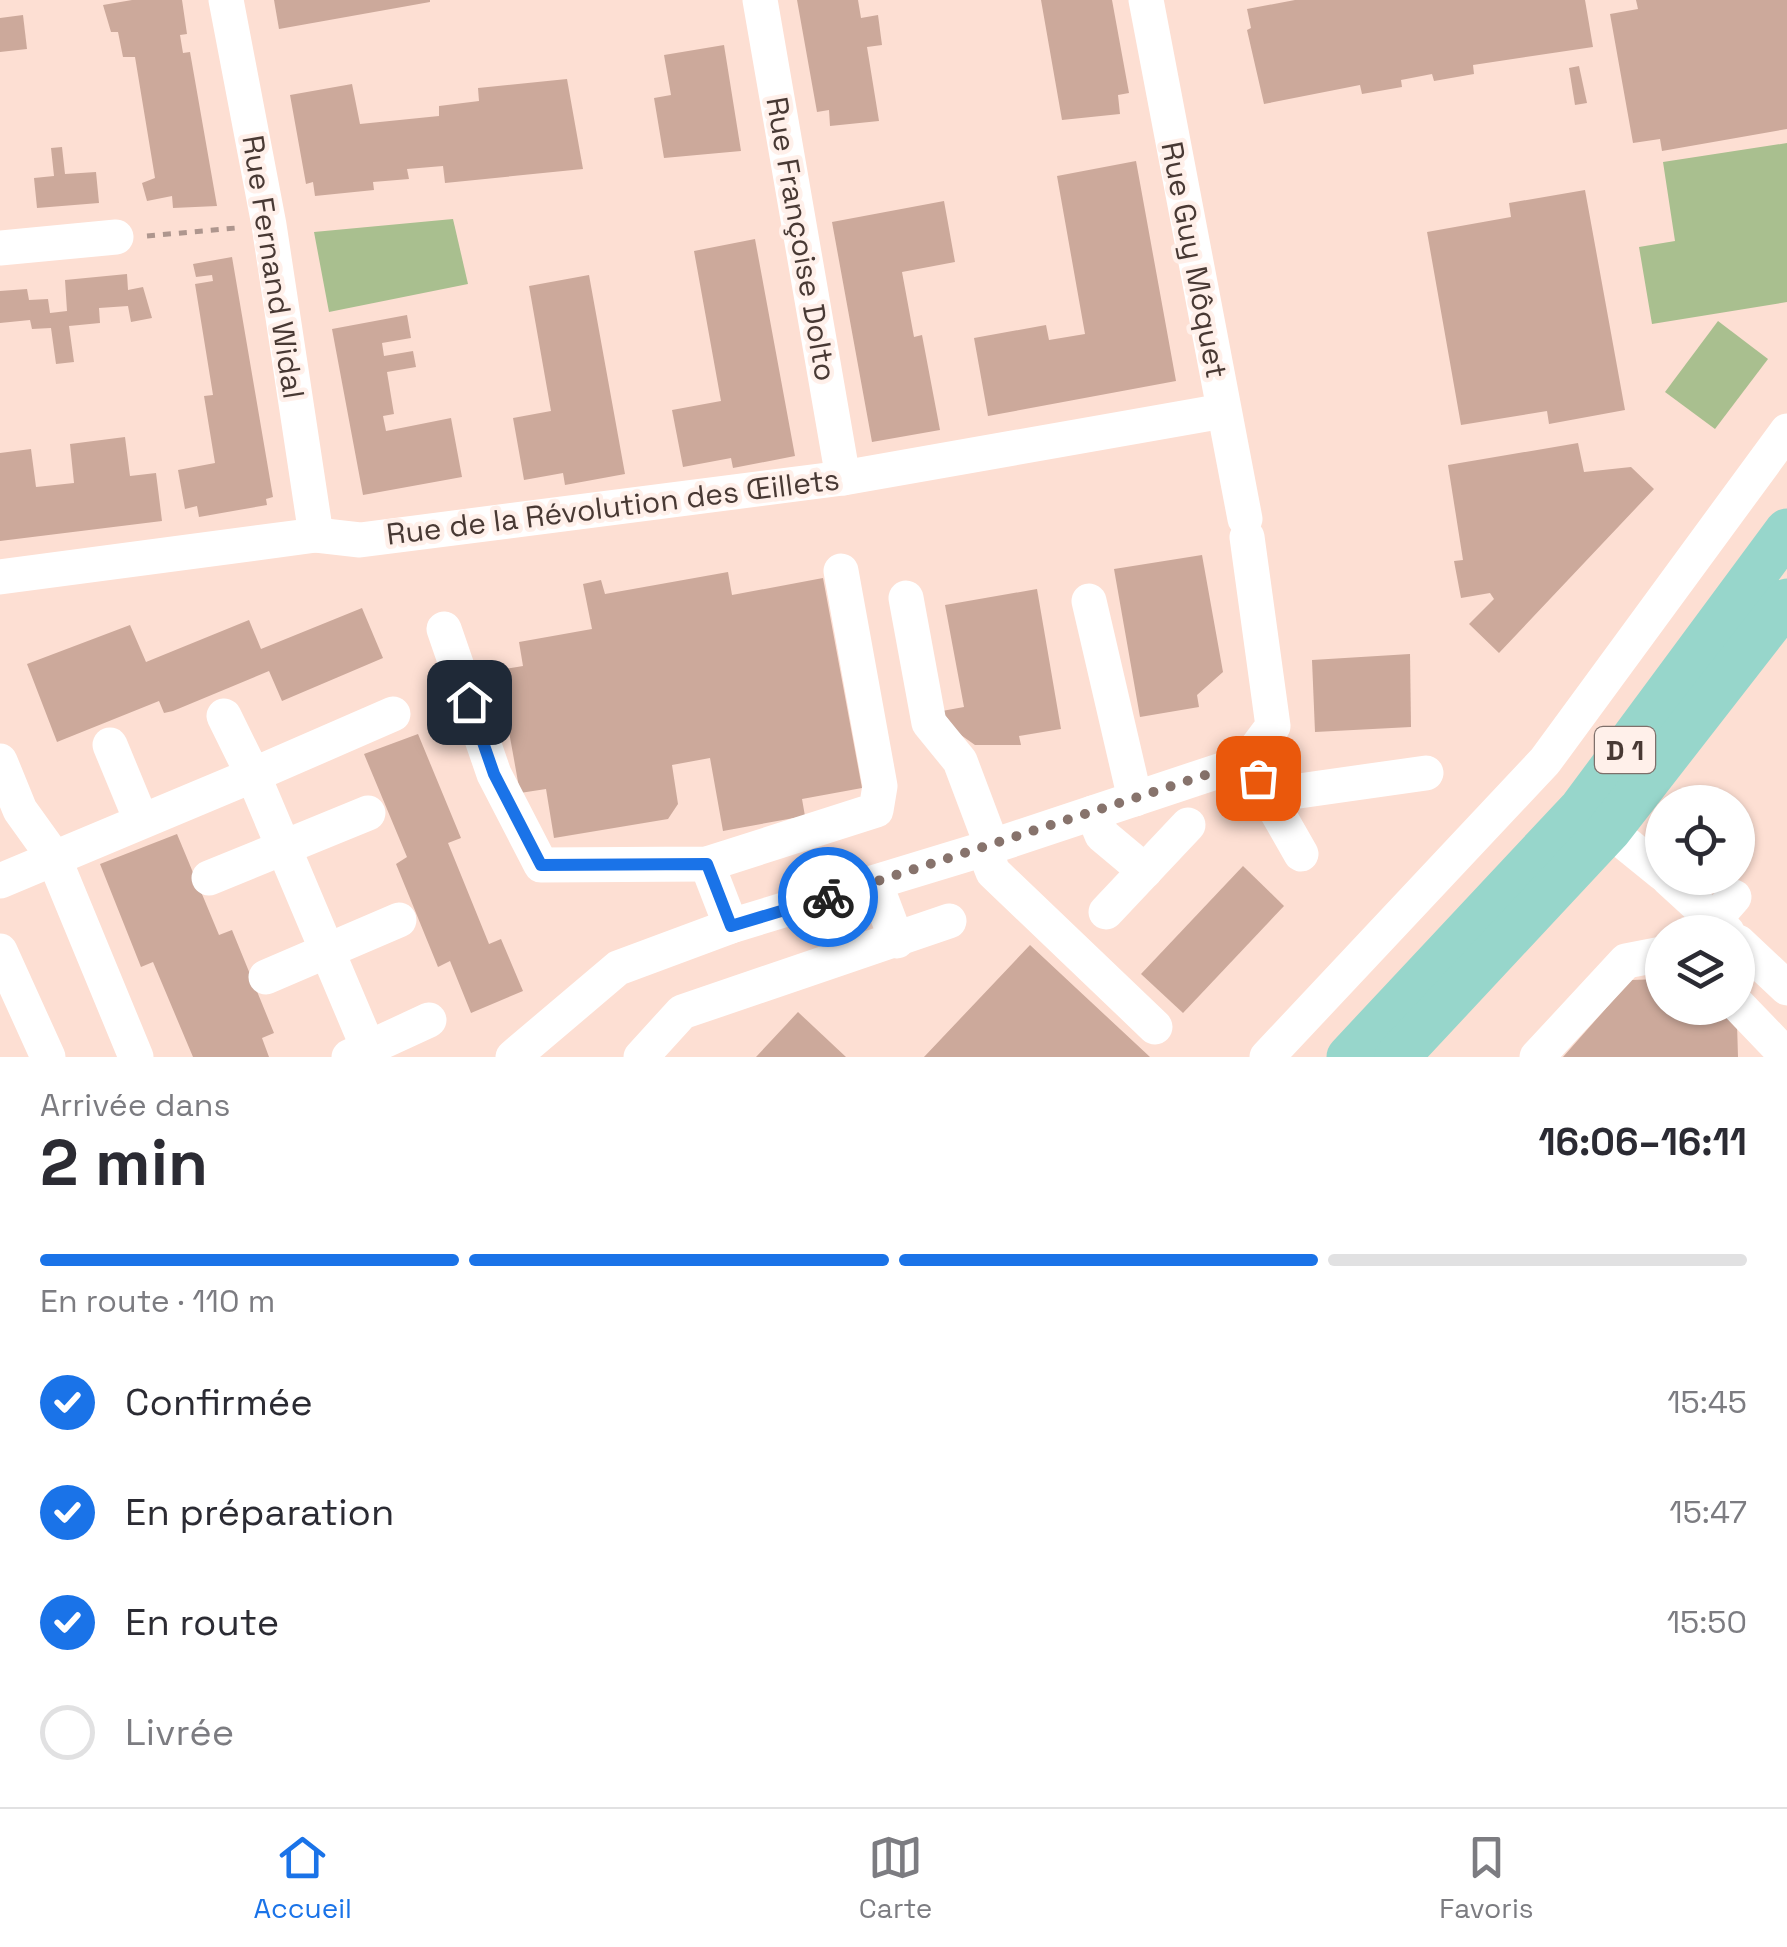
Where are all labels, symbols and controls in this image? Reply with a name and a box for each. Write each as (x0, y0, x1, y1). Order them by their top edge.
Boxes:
street label: Rue Françoise Dolto (757, 94, 846, 384)
street label: Rue Fernand Widal (233, 132, 314, 401)
street label: Rue Guy Môquet (1152, 138, 1237, 381)
street label: Rue de la Révolution des Œillets (384, 459, 842, 554)
pin (427, 660, 512, 745)
icon: home (442, 675, 497, 730)
road number: D 1 (1595, 727, 1655, 773)
pin (1216, 736, 1301, 821)
icon: bag (1231, 751, 1286, 806)
map controls (1645, 785, 1755, 1025)
button: locate (1645, 785, 1755, 895)
courier (778, 847, 878, 947)
icon: bike (801, 870, 856, 925)
button: layers (1645, 915, 1755, 1025)
text: Arrivée dans (40, 1085, 230, 1125)
text: 16:06–16:11 (1538, 1118, 1747, 1166)
text: 2 min (40, 1121, 208, 1204)
text: En route · 110 m (40, 1281, 275, 1321)
icon: check (40, 1375, 95, 1430)
text: Confirmée (125, 1378, 313, 1426)
text: 15:45 (1667, 1382, 1747, 1422)
icon: check (40, 1485, 95, 1540)
text: En préparation (125, 1488, 394, 1536)
text: 15:47 (1669, 1492, 1747, 1532)
icon: check (40, 1595, 95, 1650)
text: En route (125, 1598, 279, 1646)
text: 15:50 (1667, 1602, 1747, 1642)
text: Livrée (125, 1708, 234, 1756)
tab: Accueil (253, 1830, 352, 1926)
tab: Carte (859, 1830, 932, 1926)
tab: Favoris (1439, 1830, 1534, 1926)

